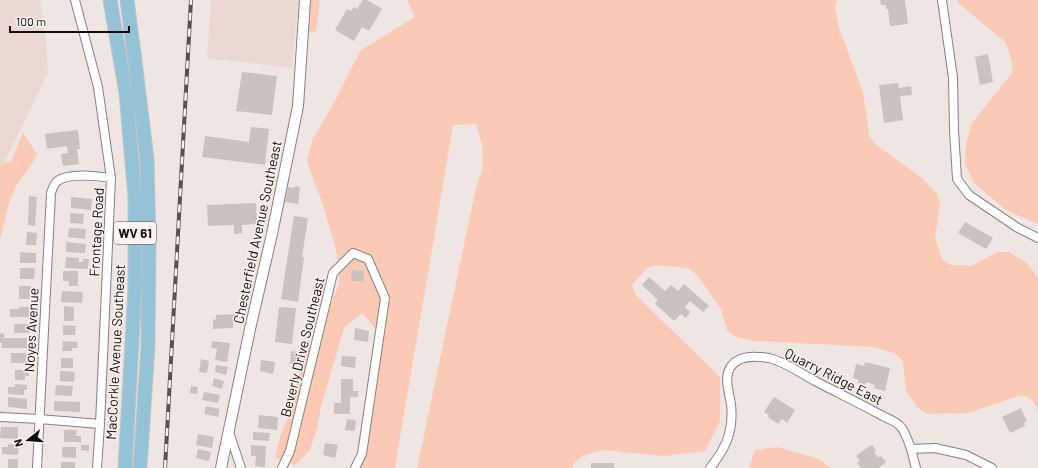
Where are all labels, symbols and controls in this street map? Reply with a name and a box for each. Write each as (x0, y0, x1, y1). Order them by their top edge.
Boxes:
scale bar (10, 8, 129, 34)
text: 100 m (16, 14, 46, 28)
street label: Chesterfield Avenue Southeast (229, 139, 285, 325)
street label: Frontage Road (85, 187, 107, 277)
road number: WV 61 (114, 222, 156, 244)
street label: MacCorkle Avenue Southeast (102, 264, 128, 440)
street label: Beverly Drive Southeast (276, 275, 328, 419)
street label: Noyes Avenue (20, 287, 42, 373)
street label: Quarry Ridge East (782, 344, 886, 408)
north arrow (8, 420, 48, 460)
text: N (11, 438, 25, 448)

